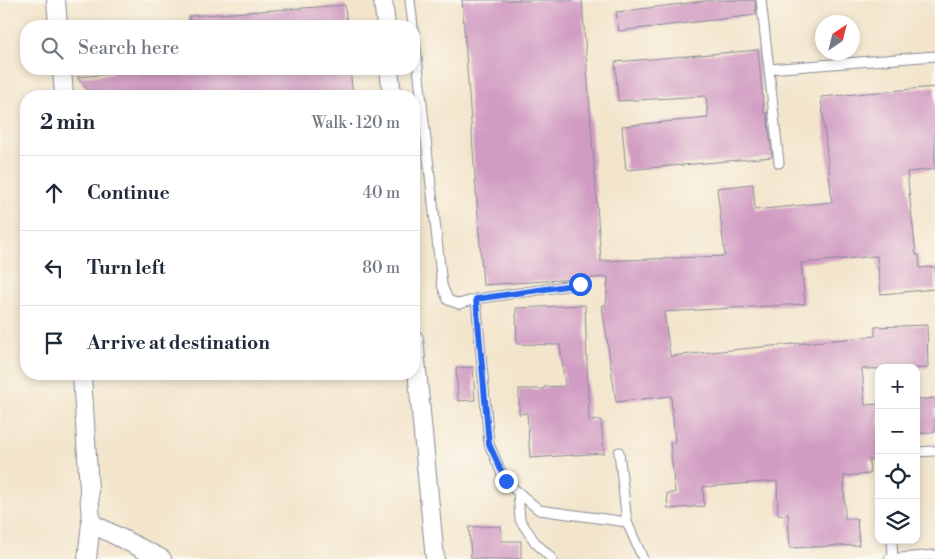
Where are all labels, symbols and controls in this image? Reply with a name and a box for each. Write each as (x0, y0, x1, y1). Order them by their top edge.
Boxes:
north arrow (815, 15, 860, 60)
search box (20, 20, 420, 75)
icon: search (38, 34, 66, 62)
text: Search here (78, 36, 179, 60)
text: 2 min (40, 110, 95, 136)
text: Walk · 120 m (312, 113, 400, 133)
icon: ahead (40, 179, 68, 207)
text: Continue (87, 181, 170, 205)
text: 40 m (363, 183, 400, 203)
icon: left (40, 254, 68, 282)
text: Turn left (87, 256, 166, 280)
text: 80 m (362, 258, 400, 278)
route start (569, 273, 592, 296)
icon: arrive (40, 329, 68, 357)
text: Arrive at destination (87, 331, 270, 355)
map controls (875, 364, 920, 544)
button: + (875, 364, 920, 409)
button: − (875, 409, 920, 454)
button: locate (875, 454, 920, 499)
route end (495, 470, 518, 493)
button: layers (875, 499, 920, 544)

